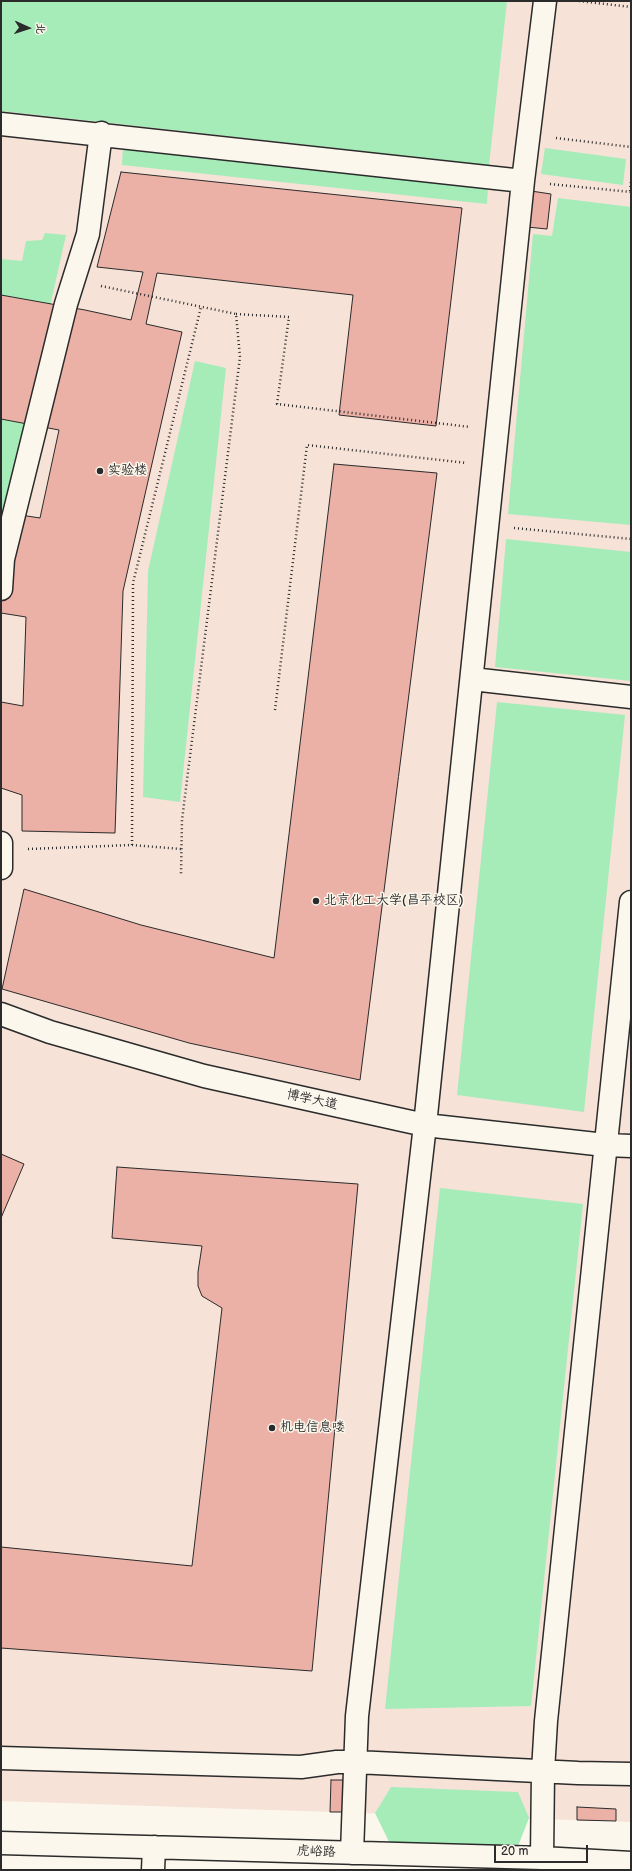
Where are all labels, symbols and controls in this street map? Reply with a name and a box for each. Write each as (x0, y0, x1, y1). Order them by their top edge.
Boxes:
north arrow (8, 8, 48, 48)
text: 北 (34, 23, 47, 34)
place label: 实验楼 (108, 463, 147, 479)
marker: 实验楼 (95, 466, 105, 476)
place label: 北京化工大学(昌平校区) (324, 893, 464, 909)
marker: 北京化工大学(昌平校区) (311, 896, 321, 906)
street label: 博学大道 (285, 1087, 339, 1113)
place label: 机电信息喽 (280, 1420, 345, 1436)
marker: 机电信息喽 (267, 1423, 277, 1433)
scale bar (496, 1837, 590, 1863)
street label: 虎峪路 (296, 1844, 336, 1860)
text: 20 m (501, 1844, 528, 1859)

